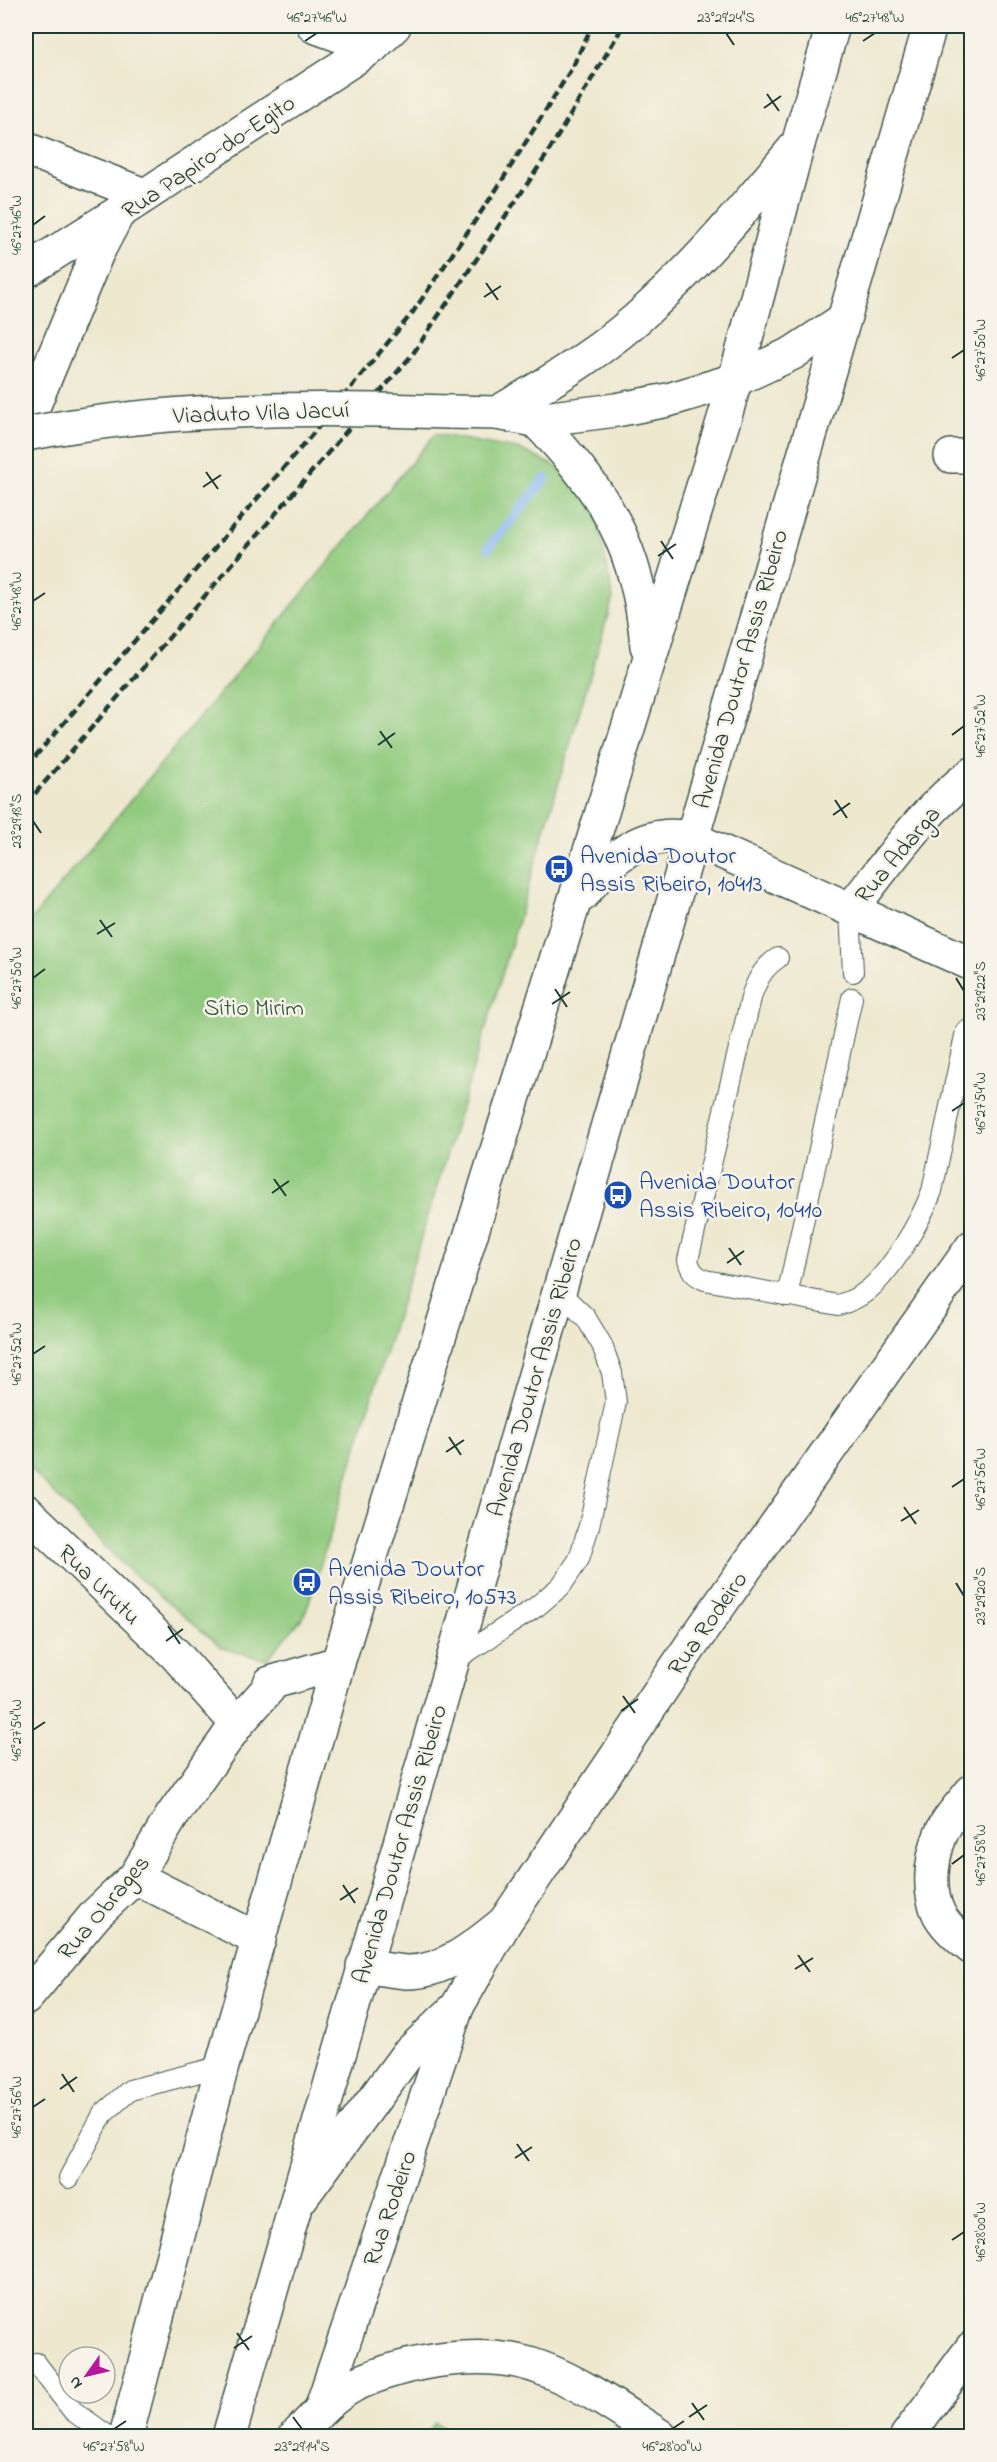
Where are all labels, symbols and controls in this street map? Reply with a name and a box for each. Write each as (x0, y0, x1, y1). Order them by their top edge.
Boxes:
text: 46°27'46"W (287, 7, 347, 29)
text: 23°29'24"S (697, 7, 755, 29)
text: 46°27'48"W (846, 7, 904, 29)
street label: Rua Papiro-do-Egito (116, 87, 303, 229)
text: 46°27'46"W (6, 195, 28, 255)
text: 46°27'50"W (970, 319, 992, 381)
street label: Viaduto Vila Jacuí (171, 394, 350, 435)
street label: Avenida Doutor Assis Ribeiro (686, 526, 799, 813)
text: 46°27'48"W (6, 572, 28, 630)
text: 46°27'52"W (970, 694, 992, 758)
text: 23°29'18"S (6, 793, 28, 848)
street label: Rua Adarga (847, 799, 950, 912)
place label: Avenida Doutor Assis Ribeiro, 10413 (580, 840, 763, 903)
bus stop icon: Avenida Doutor Assis Ribeiro, 10413 (543, 853, 575, 885)
text: 46°27'50"W (6, 947, 28, 1009)
text: 23°29'22"S (970, 961, 992, 1021)
park label: Sítio Mirim (204, 992, 304, 1027)
text: 46°27'54"W (970, 1072, 992, 1134)
place label: Avenida Doutor Assis Ribeiro, 10410 (639, 1166, 822, 1229)
bus stop icon: Avenida Doutor Assis Ribeiro, 10410 (602, 1179, 634, 1211)
street label: Avenida Doutor Assis Ribeiro (480, 1234, 593, 1521)
text: 46°27'52"W (6, 1322, 28, 1386)
text: 46°27'56"W (970, 1448, 992, 1510)
street label: Rua Urutu (49, 1537, 148, 1634)
place label: Avenida Doutor Assis Ribeiro, 10573 (328, 1553, 517, 1616)
street label: Rua Rodeiro (660, 1565, 758, 1684)
bus stop icon: Avenida Doutor Assis Ribeiro, 10573 (291, 1566, 323, 1598)
text: 23°29'20"S (970, 1566, 992, 1625)
text: 46°27'54"W (6, 1699, 28, 1761)
street label: Avenida Doutor Assis Ribeiro (345, 1701, 458, 1988)
text: 46°27'58"W (970, 1824, 992, 1886)
street label: Rua Obrages (50, 1848, 160, 1969)
text: 46°27'56"W (6, 2076, 28, 2138)
street label: Rua Rodeiro (355, 2146, 427, 2271)
text: 46°28'00"W (970, 2202, 992, 2262)
north arrow (57, 2345, 117, 2405)
text: N (63, 2371, 89, 2393)
text: 46°27'58"W (83, 2436, 145, 2458)
text: 23°29'14"S (274, 2436, 330, 2458)
text: 46°28'00"W (642, 2436, 702, 2458)

